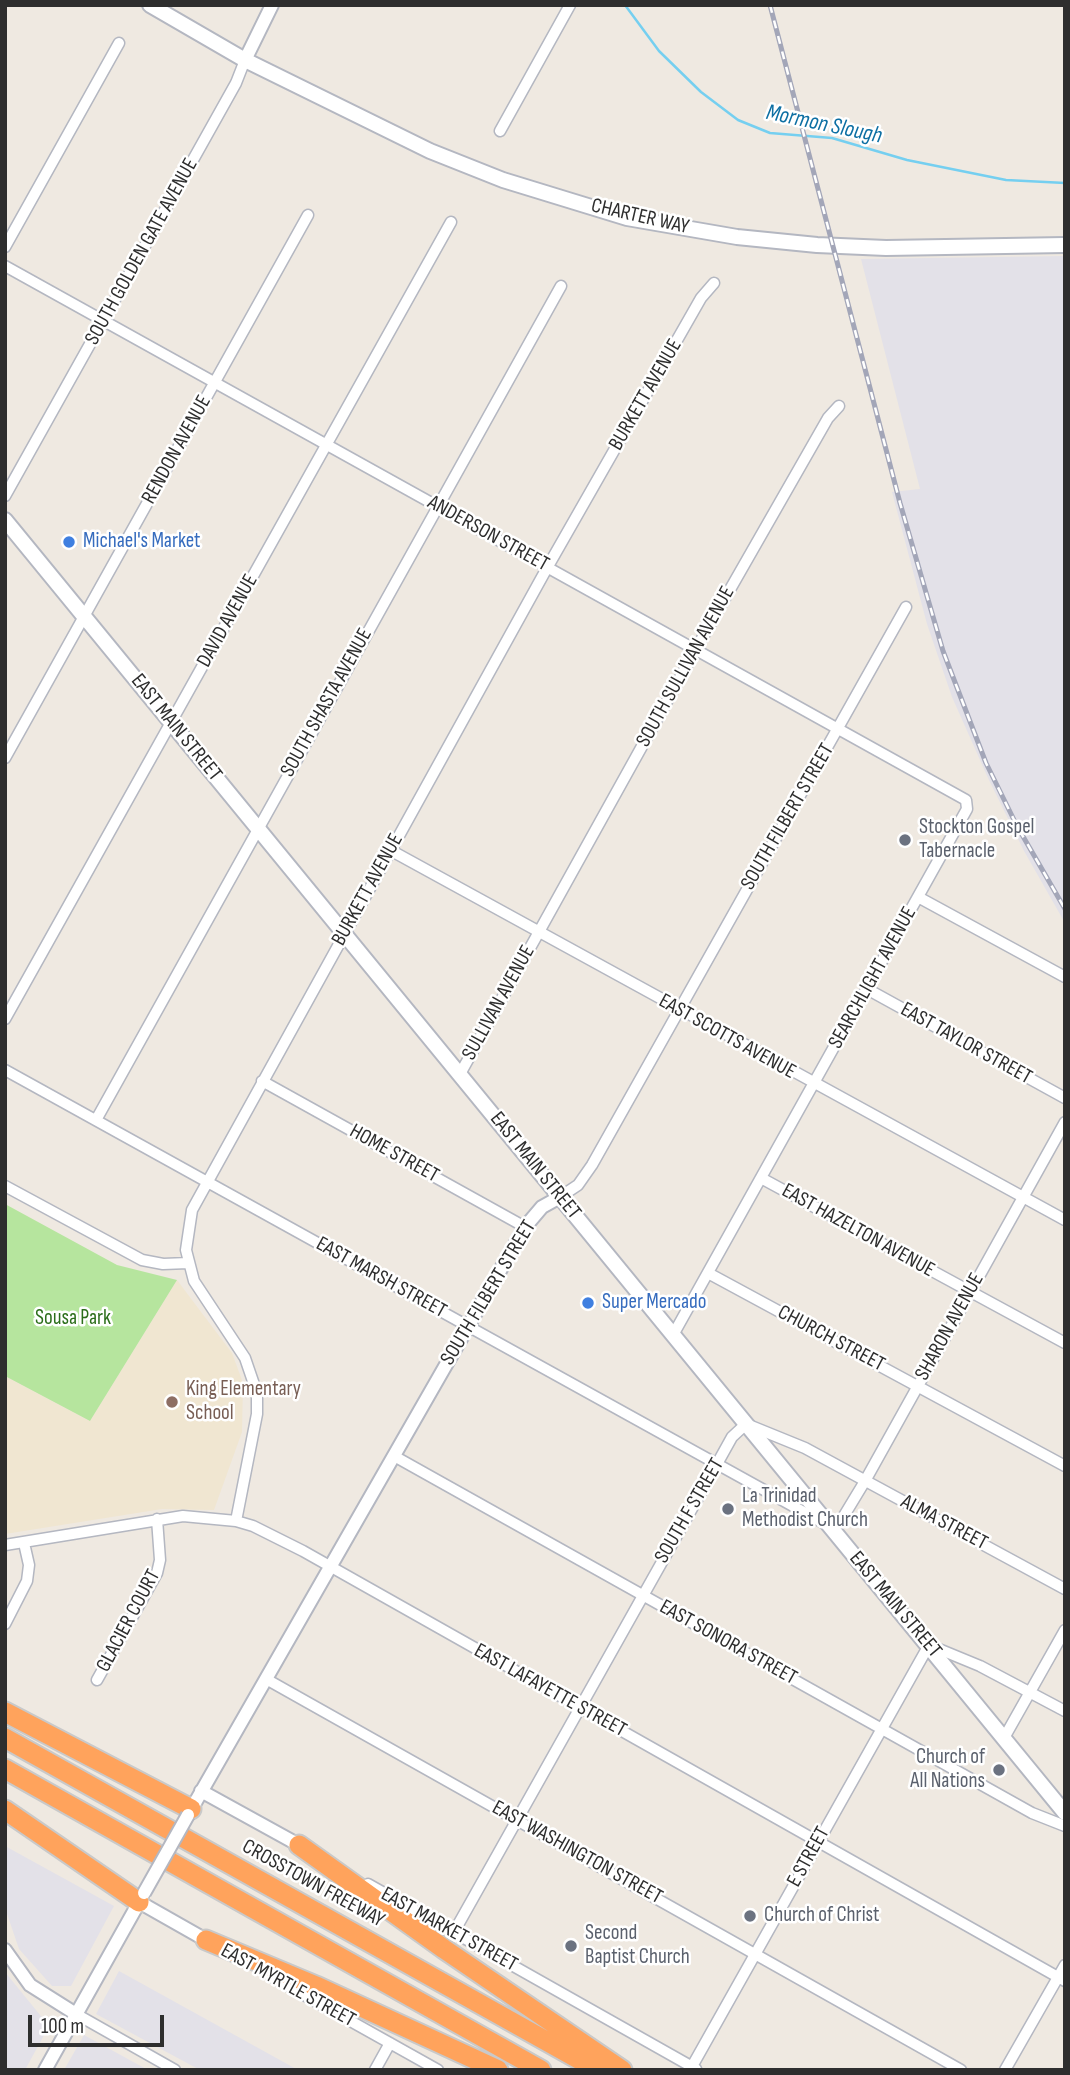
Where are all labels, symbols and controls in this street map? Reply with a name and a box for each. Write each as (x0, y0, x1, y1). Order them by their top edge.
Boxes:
water label: Mormon Slough (764, 99, 884, 151)
street label: SOUTH GOLDEN GATE AVENUE (80, 154, 204, 350)
street label: CHARTER WAY (589, 194, 691, 240)
street label: BURKETT AVENUE (604, 335, 688, 455)
street label: RENDON AVENUE (137, 391, 217, 509)
street label: ANDERSON STREET (423, 490, 553, 578)
place label: Michael's Market (83, 529, 200, 555)
marker: Michael's Market (61, 534, 77, 550)
street label: DAVID AVENUE (192, 570, 264, 672)
street label: SOUTH SULLIVAN AVENUE (631, 582, 741, 752)
street label: SOUTH SHASTA AVENUE (276, 624, 378, 782)
street label: EAST MAIN STREET (125, 669, 227, 787)
street label: SOUTH FILBERT STREET (736, 739, 840, 895)
place label: Stockton Gospel Tabernacle (919, 815, 1034, 865)
street label: BURKETT AVENUE (327, 830, 409, 950)
marker: Stockton Gospel Tabernacle (897, 832, 913, 848)
street label: SEARCHLIGHT AVENUE (824, 903, 922, 1053)
street label: SULLIVAN AVENUE (457, 941, 541, 1065)
street label: EAST SCOTTS AVENUE (654, 989, 800, 1085)
street label: EAST TAYLOR STREET (896, 997, 1036, 1091)
street label: EAST MAIN STREET (484, 1107, 586, 1225)
street label: HOME STREET (345, 1119, 443, 1189)
street label: EAST HAZELTON AVENUE (777, 1179, 939, 1283)
street label: SOUTH FILBERT STREET (436, 1216, 542, 1370)
street label: EAST MARSH STREET (311, 1232, 451, 1324)
street label: SHARON AVENUE (910, 1269, 990, 1385)
place label: Super Mercado (602, 1290, 707, 1316)
marker: Super Mercado (580, 1295, 596, 1311)
street label: CHURCH STREET (773, 1300, 889, 1378)
park label: Sousa Park (35, 1306, 111, 1332)
place label: King Elementary School (186, 1377, 301, 1427)
marker: King Elementary School (164, 1394, 180, 1410)
street label: SOUTH F STREET (650, 1454, 730, 1568)
place label: La Trinidad Methodist Church (742, 1484, 868, 1534)
street label: ALMA STREET (896, 1490, 992, 1556)
marker: La Trinidad Methodist Church (720, 1501, 736, 1517)
street label: EAST MAIN STREET (843, 1547, 947, 1663)
street label: GLACIER COURT (92, 1566, 166, 1676)
street label: EAST SONORA STREET (655, 1595, 801, 1691)
street label: EAST LAFAYETTE STREET (469, 1639, 631, 1743)
place label: Church of All Nations (910, 1745, 985, 1795)
marker: Church of All Nations (991, 1762, 1007, 1778)
street label: EAST WASHINGTON STREET (487, 1796, 667, 1910)
street label: E STREET (782, 1823, 836, 1891)
street label: CROSSTOWN FREEWAY (237, 1834, 389, 1934)
street label: EAST MARKET STREET (376, 1882, 522, 1978)
place label: Church of Christ (764, 1903, 879, 1929)
marker: Church of Christ (742, 1908, 758, 1924)
place label: Second Baptist Church (585, 1921, 690, 1971)
marker: Second Baptist Church (563, 1938, 579, 1954)
street label: EAST MYRTLE STREET (216, 1939, 360, 2033)
scale bar (32, 2002, 168, 2046)
text: 100 m (41, 2014, 84, 2039)

